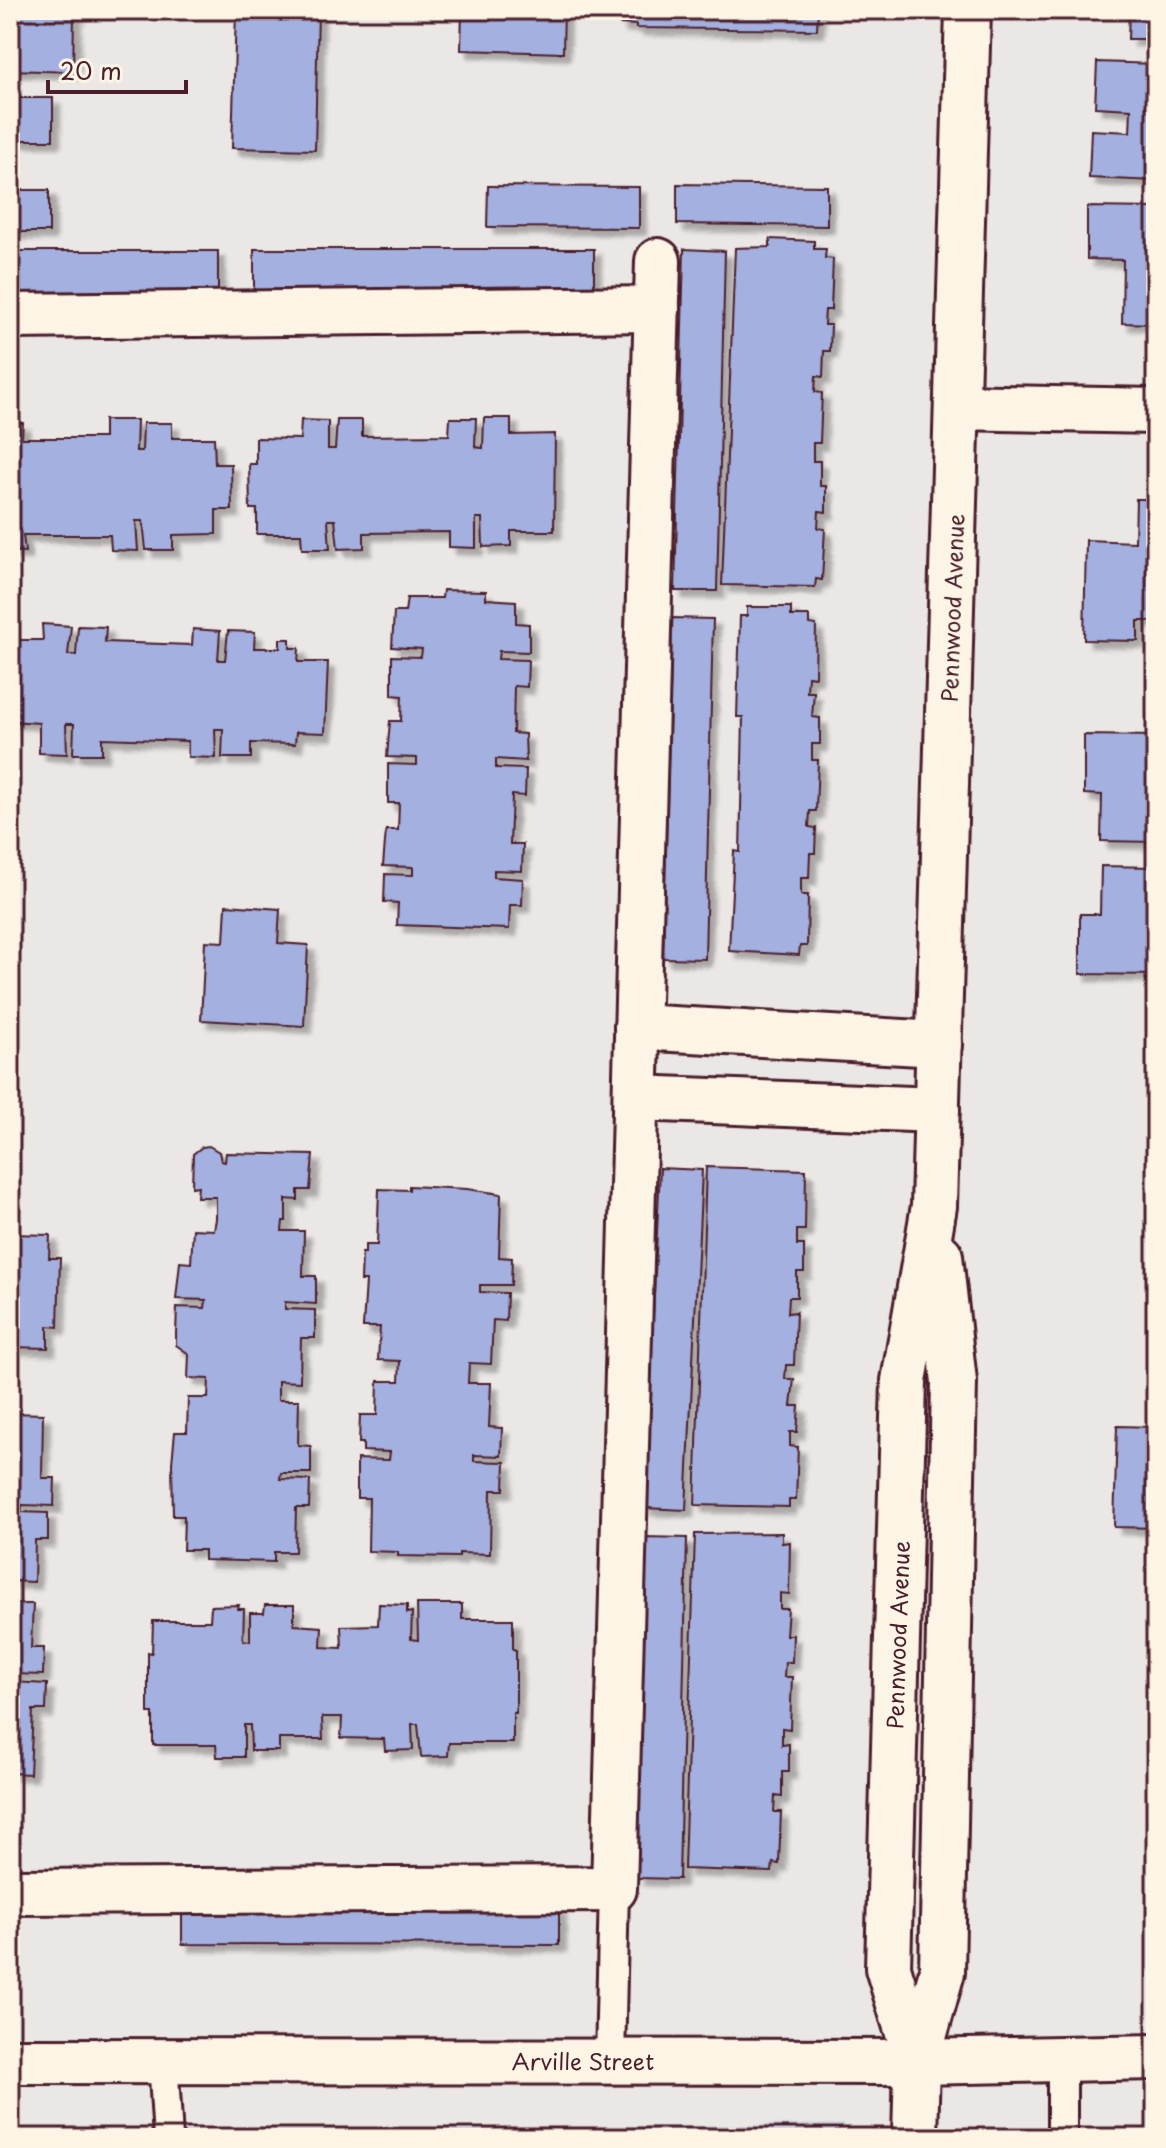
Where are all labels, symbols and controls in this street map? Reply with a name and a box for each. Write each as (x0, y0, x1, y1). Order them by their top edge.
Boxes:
scale bar (48, 44, 186, 94)
text: 20 m (60, 52, 122, 88)
street label: Pennwood Avenue (931, 513, 971, 703)
street label: Pennwood Avenue (877, 1540, 917, 1730)
street label: Arville Street (512, 2044, 654, 2077)

